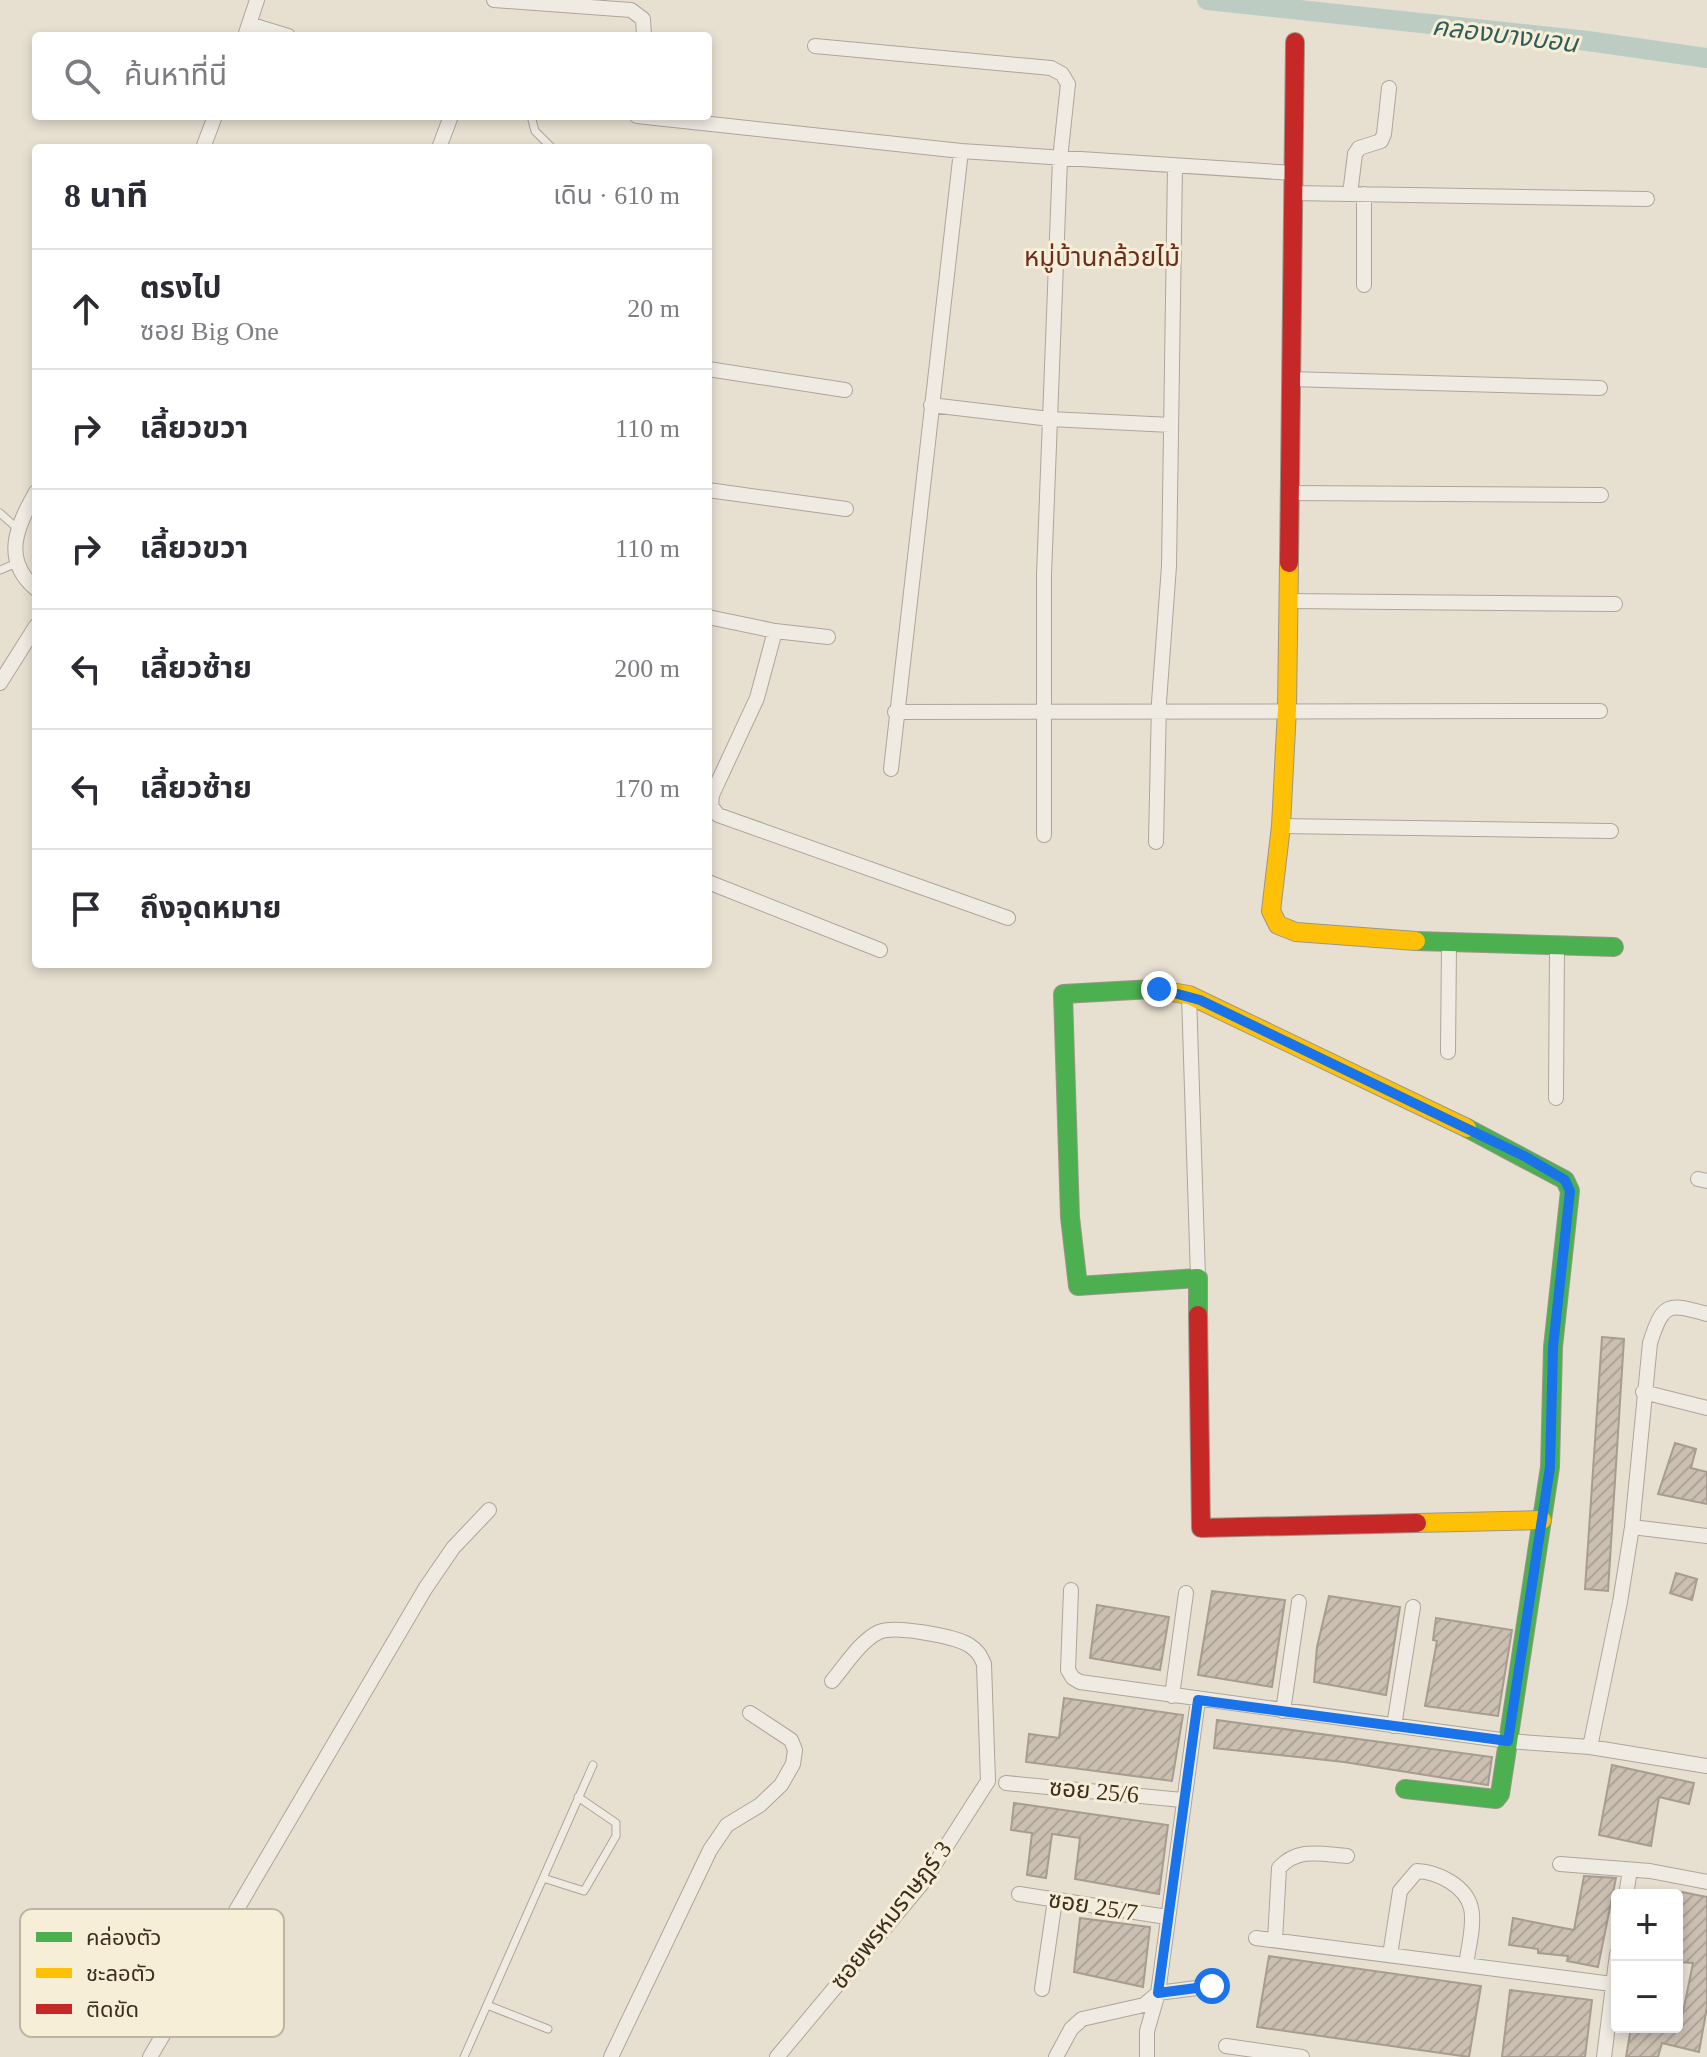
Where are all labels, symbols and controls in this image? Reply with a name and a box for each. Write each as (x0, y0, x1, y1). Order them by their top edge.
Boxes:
water label: คลองบางบอน (1431, 12, 1582, 59)
search box (32, 32, 712, 120)
icon: search (60, 54, 104, 98)
text: ค้นหาที่นี่ (124, 58, 227, 91)
text: 8 นาที (64, 177, 148, 214)
text: เดิน · 610 m (553, 181, 680, 210)
district label: หมู่บ้านกล้วยไม้ (1024, 243, 1180, 273)
text: ตรงไป (140, 271, 222, 304)
icon: ahead (64, 287, 108, 331)
text: 20 m (627, 294, 680, 323)
text: ซอย Big One (140, 317, 279, 346)
icon: right (64, 407, 108, 451)
text: เลี้ยวขวา (140, 411, 248, 444)
text: 110 m (615, 414, 680, 443)
icon: right (64, 527, 108, 571)
text: เลี้ยวขวา (140, 531, 248, 564)
text: 110 m (615, 534, 680, 563)
icon: left (64, 647, 108, 691)
text: เลี้ยวซ้าย (140, 651, 252, 684)
text: 200 m (614, 654, 680, 683)
icon: left (64, 767, 108, 811)
text: เลี้ยวซ้าย (140, 771, 252, 804)
text: 170 m (614, 774, 680, 803)
icon: arrive (64, 887, 108, 931)
text: ถึงจุดหมาย (140, 891, 281, 924)
route end (1141, 971, 1177, 1007)
street label: ซอย 25/6 (1048, 1774, 1140, 1808)
street label: ซอยพรหมราษฎร์ 3 (825, 1836, 957, 1994)
street label: ซอย 25/7 (1046, 1886, 1140, 1926)
map controls (1611, 1889, 1683, 2033)
button: + (1611, 1889, 1683, 1961)
legend (20, 1909, 284, 2037)
text: คล่องตัว (86, 1925, 161, 1950)
text: ชะลอตัว (86, 1961, 156, 1986)
button: − (1611, 1961, 1683, 2033)
route start (1194, 1968, 1230, 2004)
text: ติดขัด (86, 1997, 139, 2022)

